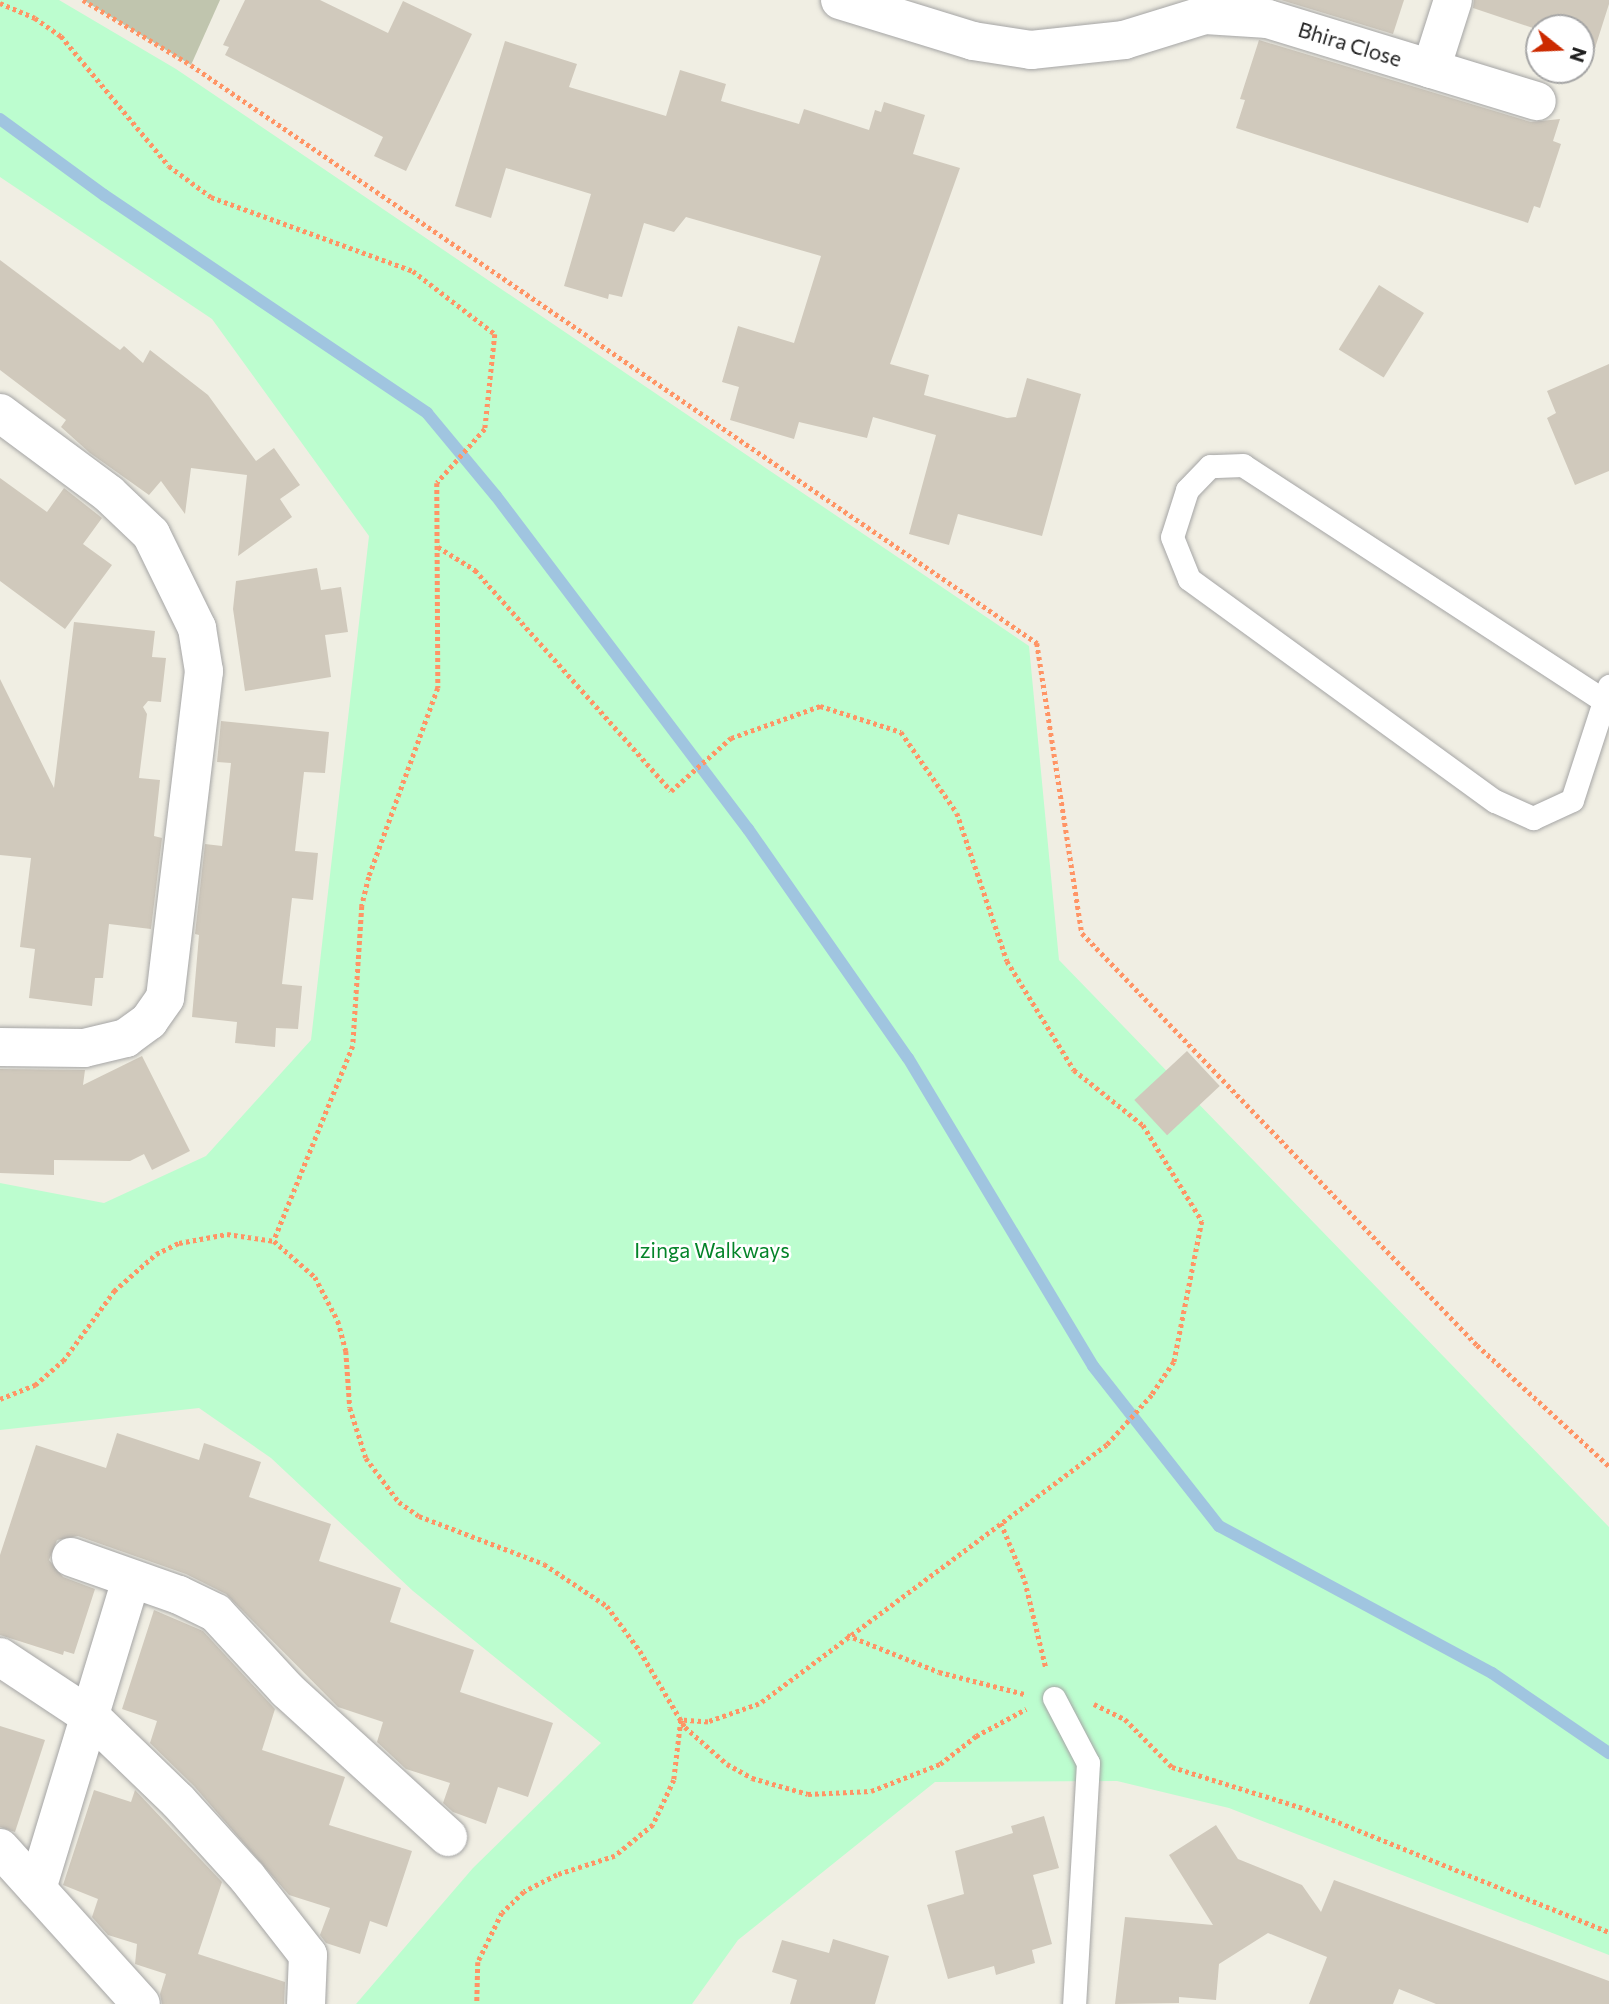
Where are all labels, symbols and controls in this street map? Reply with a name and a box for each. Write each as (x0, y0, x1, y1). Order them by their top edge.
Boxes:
north arrow (1525, 14, 1595, 84)
street label: Bhira Close (1295, 16, 1405, 72)
text: N (1565, 45, 1592, 65)
park label: Izinga Walkways (634, 1237, 790, 1263)

